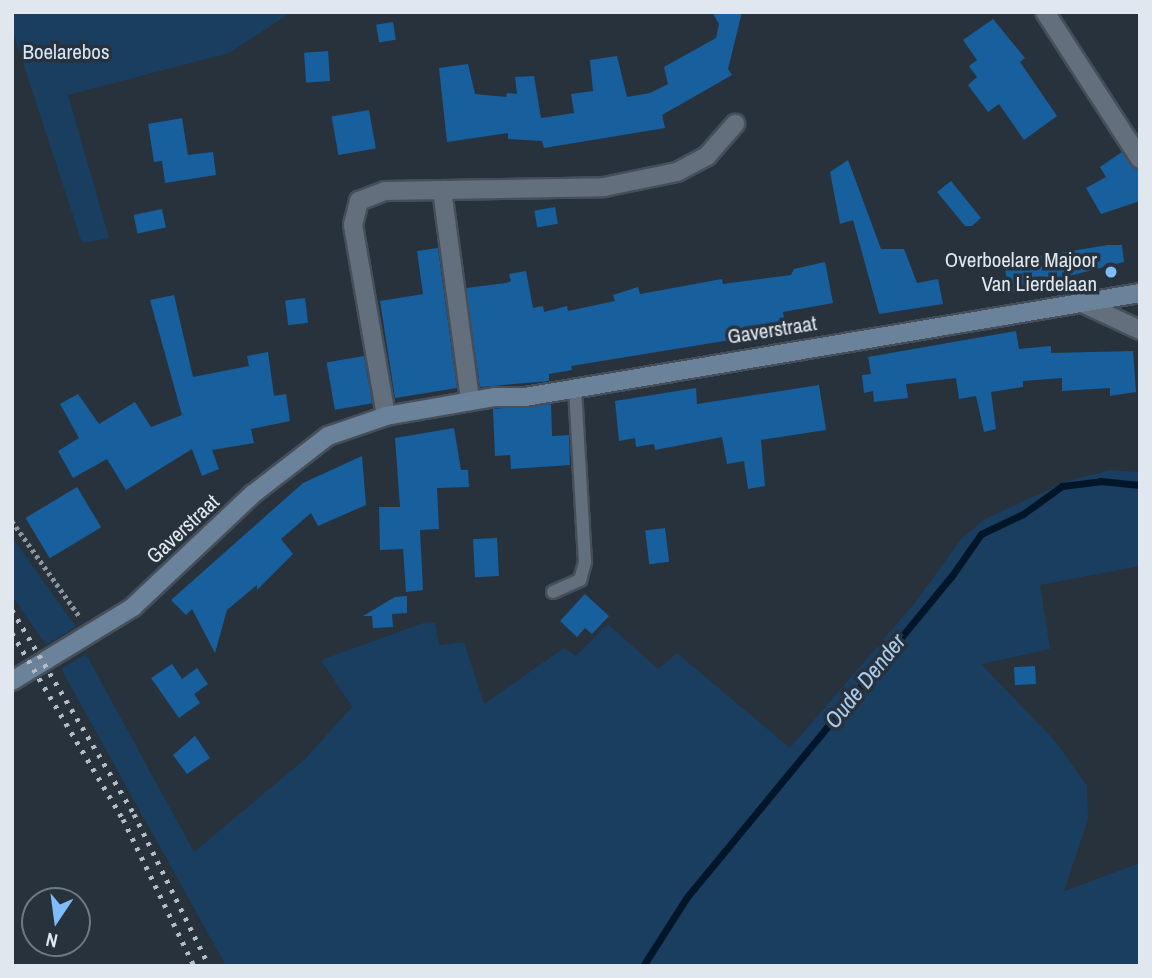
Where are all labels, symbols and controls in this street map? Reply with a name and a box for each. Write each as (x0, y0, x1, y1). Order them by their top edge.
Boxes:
park label: Boelarebos (22, 39, 110, 65)
place label: Overboelare Majoor Van Lierdelaan (945, 247, 1097, 297)
marker: Overboelare Majoor Van Lierdelaan (1103, 264, 1119, 280)
street label: Gaverstraat (726, 311, 818, 349)
street label: Gaverstraat (142, 489, 224, 569)
water label: Oude Dender (819, 628, 911, 734)
north arrow (21, 887, 91, 957)
text: N (43, 927, 60, 954)

